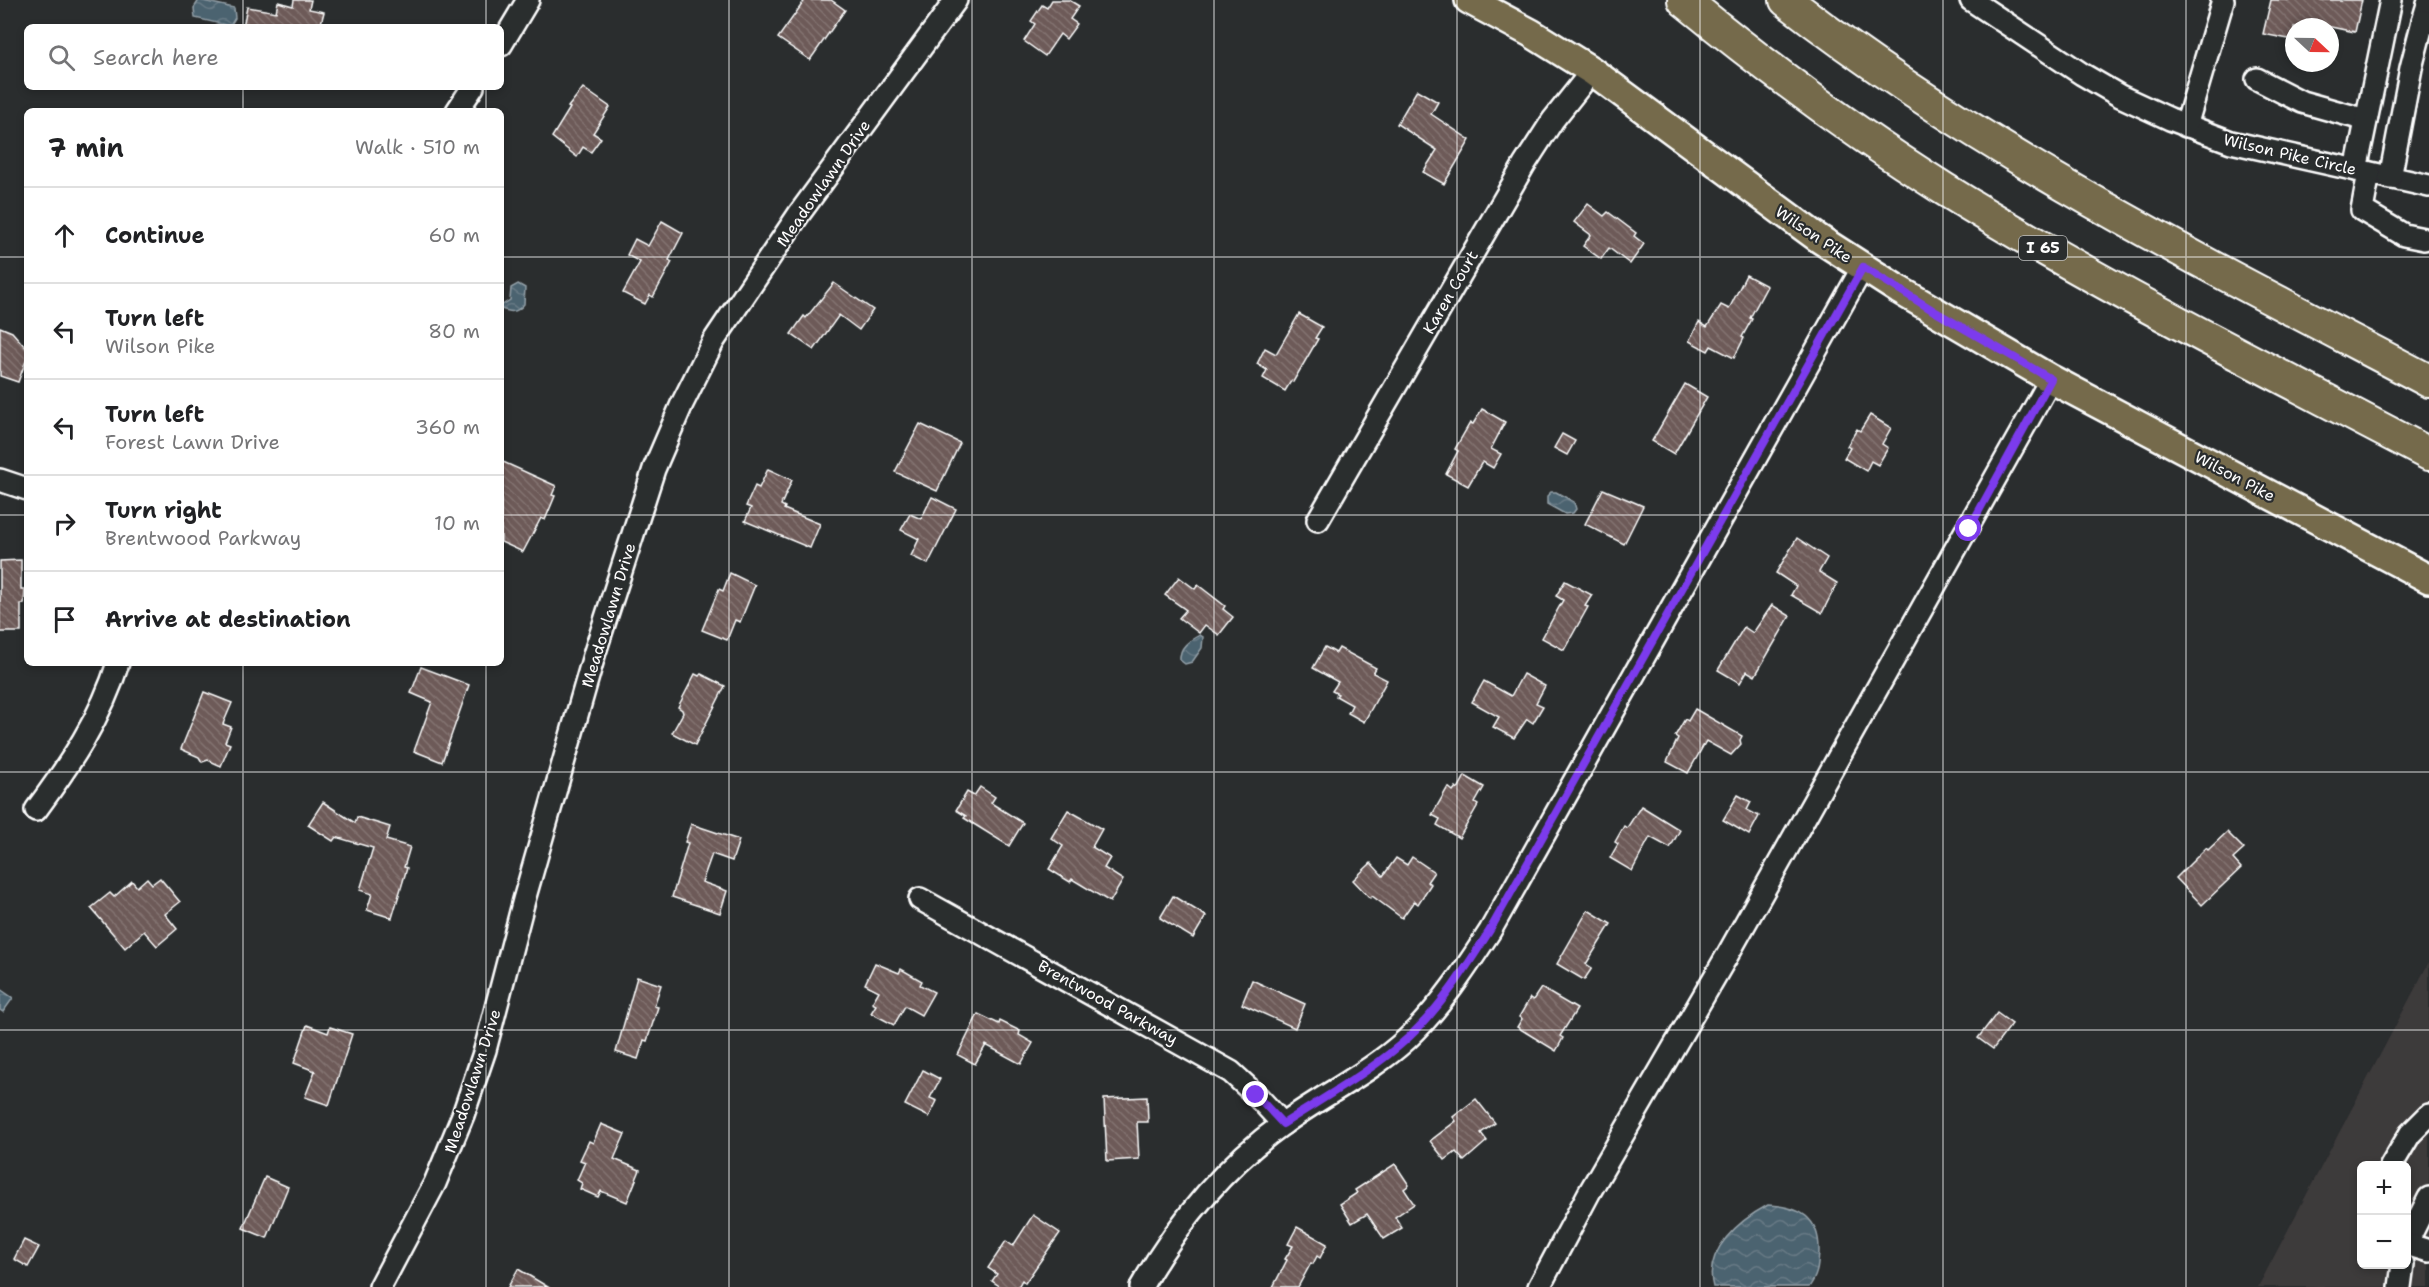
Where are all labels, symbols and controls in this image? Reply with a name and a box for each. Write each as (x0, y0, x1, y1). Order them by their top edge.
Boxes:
north arrow (2285, 18, 2339, 72)
search box (24, 24, 504, 90)
icon: search (45, 41, 78, 74)
text: Search here (93, 43, 219, 72)
street label: Meadowlawn Drive (772, 116, 875, 251)
street label: Wilson Pike Circle (2221, 129, 2358, 180)
text: 7 min (48, 130, 124, 165)
text: Walk · 510 m (355, 134, 480, 160)
street label: Wilson Pike (1771, 201, 1856, 268)
icon: ahead (48, 219, 81, 252)
text: Continue (105, 221, 205, 250)
text: 60 m (428, 222, 480, 248)
road number: I 65 (2019, 236, 2067, 260)
street label: Karen Court (1418, 247, 1483, 338)
text: Turn left (105, 304, 204, 333)
icon: left (48, 315, 81, 348)
text: 80 m (428, 318, 480, 344)
text: Wilson Pike (105, 333, 215, 359)
text: Turn left (105, 400, 204, 429)
icon: left (48, 411, 81, 444)
text: 360 m (415, 414, 480, 440)
text: Forest Lawn Drive (105, 429, 280, 455)
street label: Wilson Pike (2191, 446, 2279, 506)
text: Turn right (105, 496, 222, 525)
icon: right (48, 507, 81, 540)
text: 10 m (434, 510, 480, 536)
route start (1955, 515, 1981, 541)
text: Brentwood Parkway (105, 525, 301, 551)
street label: Meadowlawn Drive (576, 540, 640, 690)
icon: arrive (48, 603, 81, 636)
text: Arrive at destination (105, 605, 351, 634)
street label: Brentwood Parkway (1034, 955, 1181, 1050)
street label: Meadowlawn Drive (439, 1007, 506, 1156)
route end (1242, 1081, 1268, 1107)
map controls (2357, 1161, 2411, 1269)
button: + (2357, 1161, 2411, 1215)
button: − (2357, 1215, 2411, 1269)

